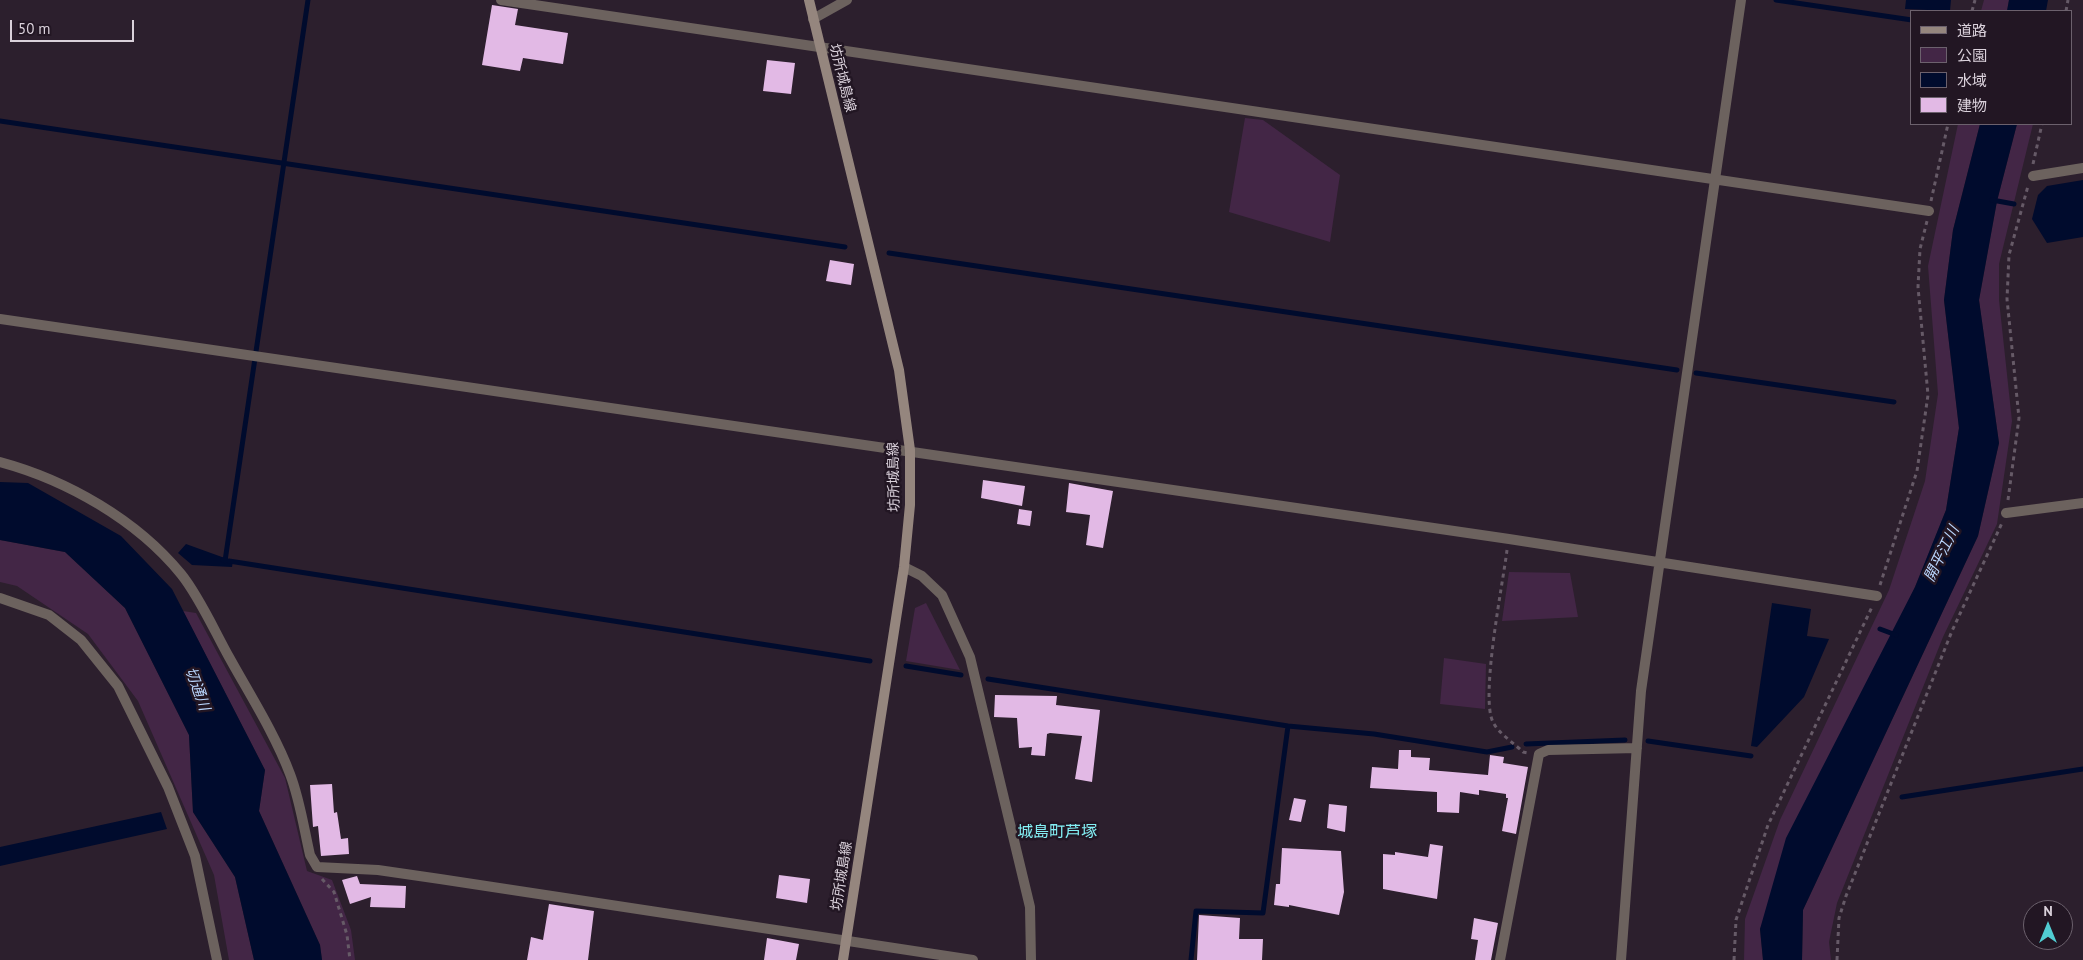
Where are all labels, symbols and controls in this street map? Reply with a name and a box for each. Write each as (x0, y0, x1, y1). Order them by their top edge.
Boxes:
scale bar (12, 10, 136, 42)
legend (1910, 10, 2073, 125)
text: 50 m (18, 19, 51, 38)
text: 道路 (1957, 21, 1987, 40)
street label: 坊所城島線 (825, 42, 859, 114)
text: 公園 (1957, 46, 1987, 65)
text: 水域 (1957, 71, 1987, 90)
text: 建物 (1957, 96, 1987, 115)
street label: 坊所城島線 (885, 442, 903, 512)
water label: 開平江川 (1921, 523, 1963, 585)
water label: 切通川 (181, 665, 213, 713)
district label: 城島町芦塚 (1017, 822, 1097, 842)
street label: 坊所城島線 (828, 840, 856, 912)
north arrow (2023, 900, 2073, 950)
text: N (2043, 902, 2053, 920)

